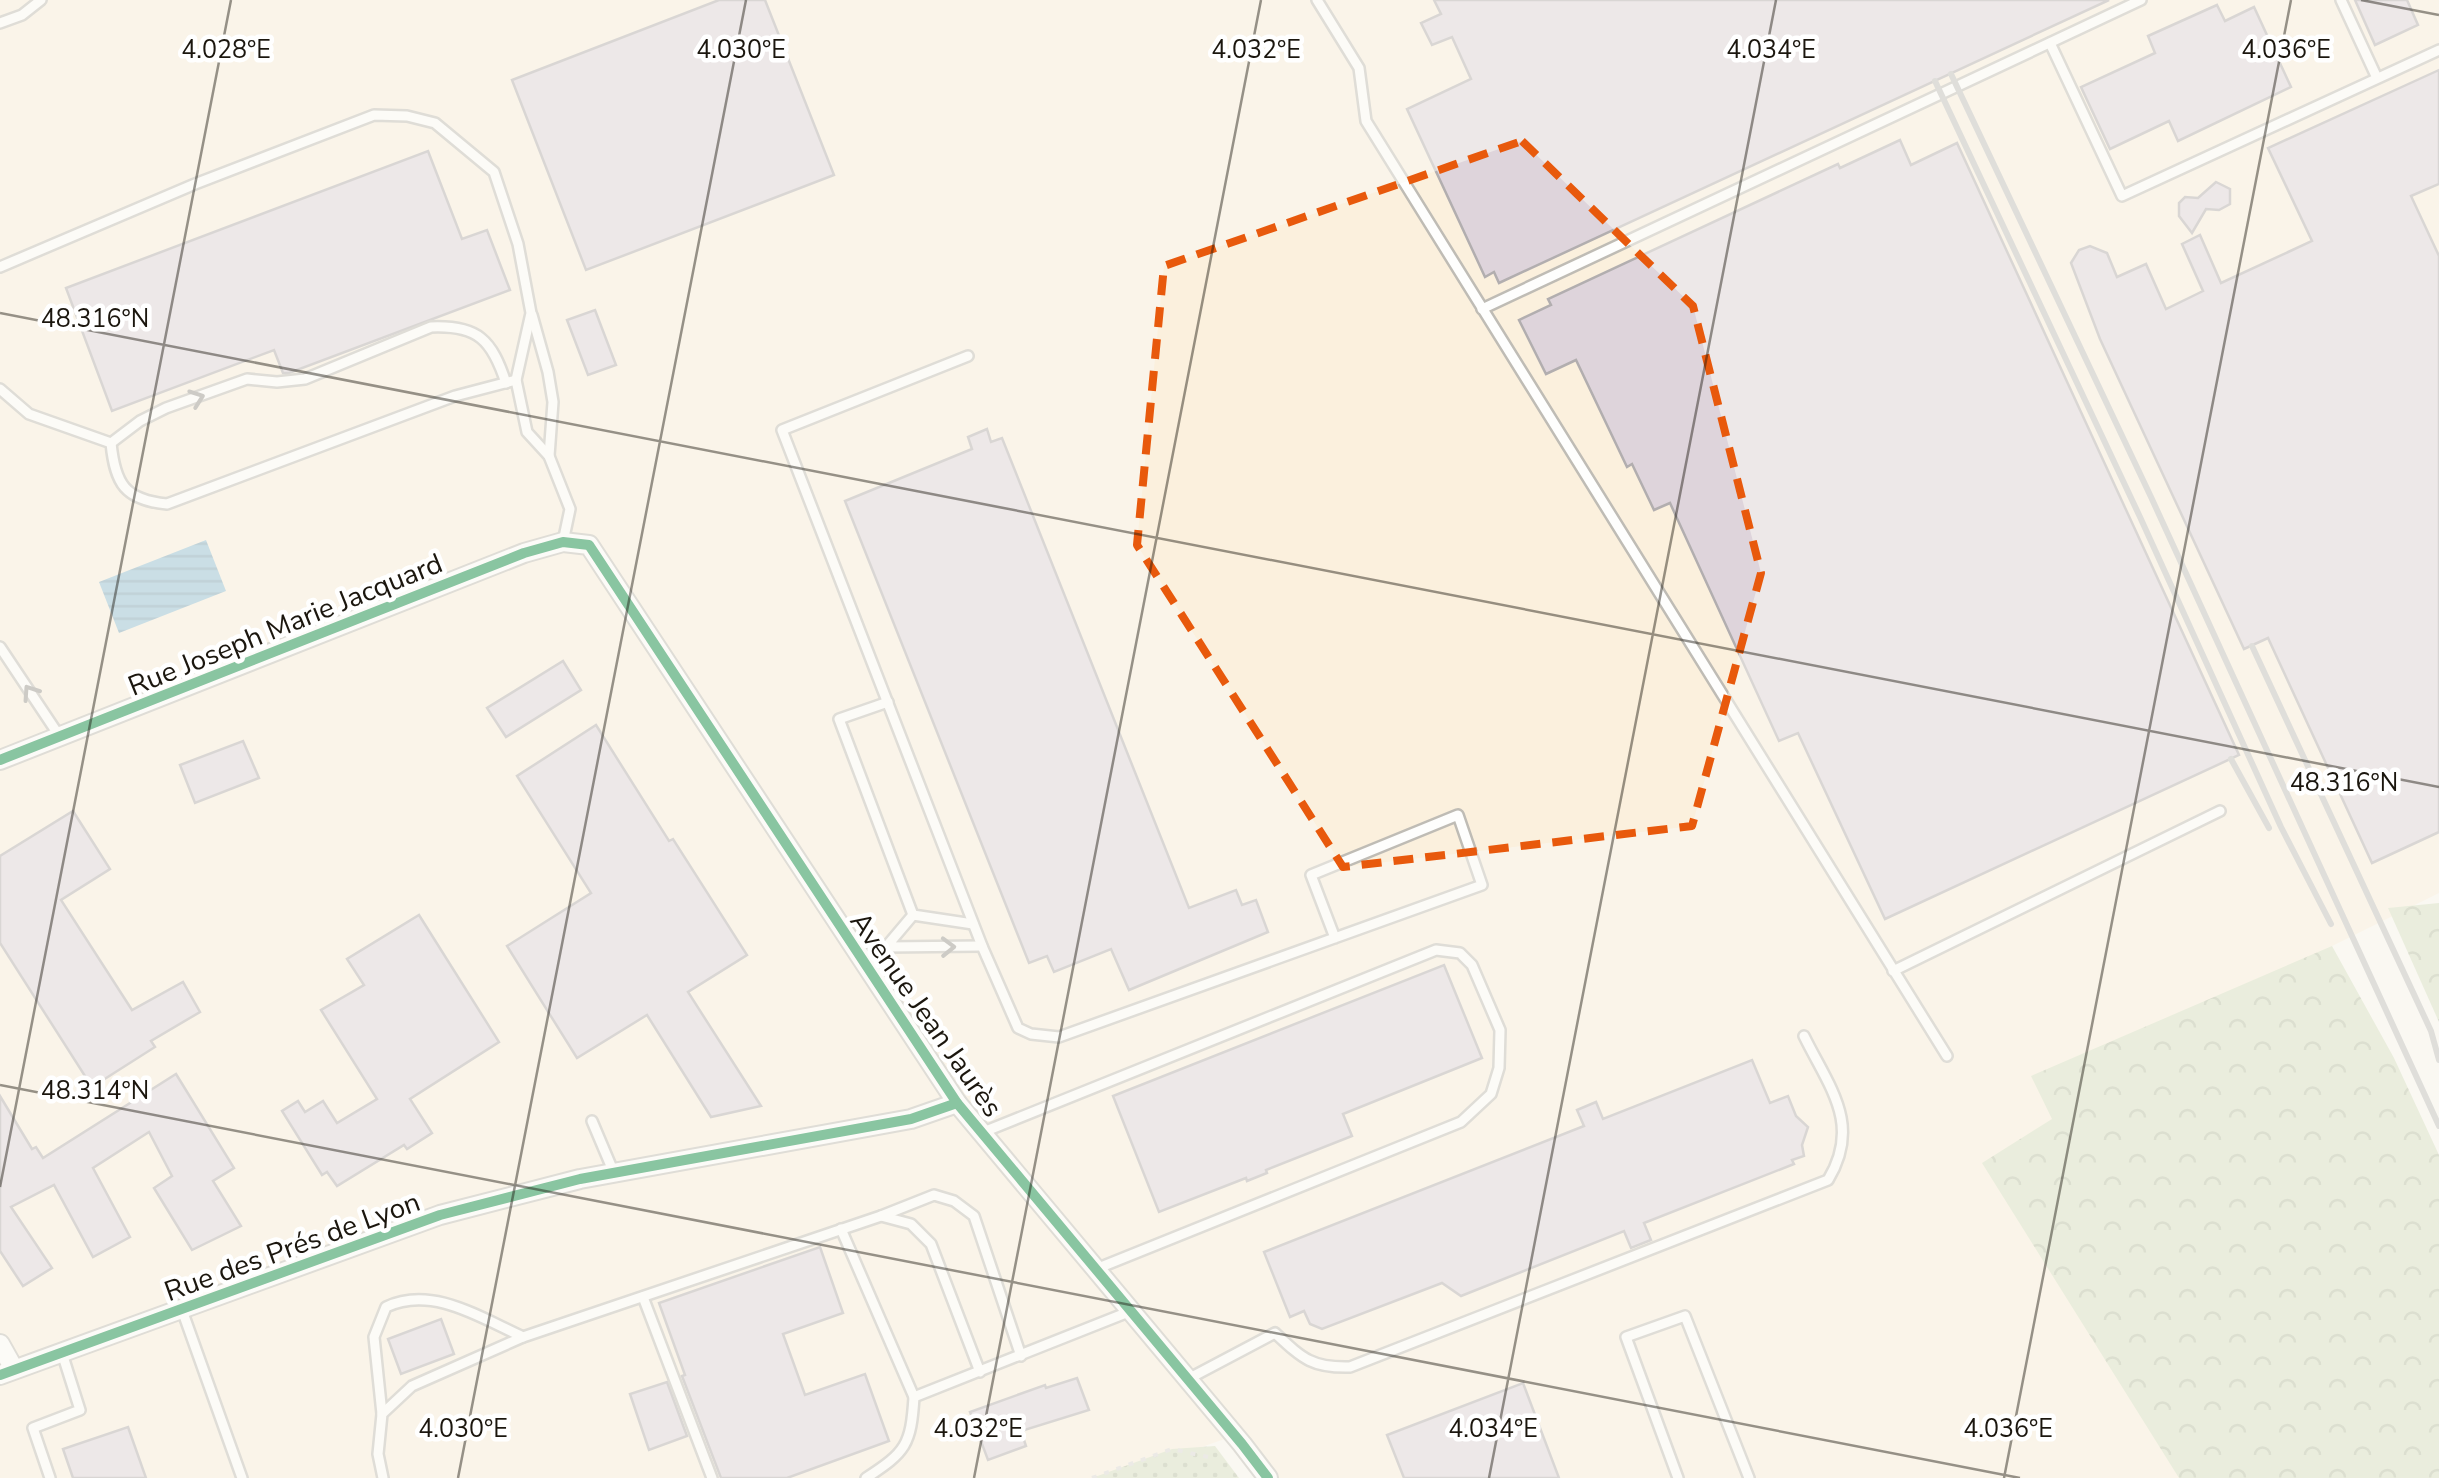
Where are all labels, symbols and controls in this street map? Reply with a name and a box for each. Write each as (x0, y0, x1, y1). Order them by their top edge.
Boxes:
text: 4.028°E (181, 33, 271, 67)
text: 4.030°E (696, 33, 786, 67)
text: 4.032°E (1211, 33, 1301, 67)
text: 4.034°E (1726, 33, 1816, 67)
text: 4.036°E (2241, 33, 2331, 67)
text: 48.316°N (41, 302, 149, 336)
one-way arrow (187, 389, 204, 409)
street label: Rue Joseph Marie Jacquard (122, 544, 448, 705)
one-way arrow (24, 684, 42, 703)
text: 48.316°N (2290, 766, 2398, 800)
street label: Avenue Jean Jaurès (841, 904, 1011, 1125)
one-way arrow (942, 936, 957, 958)
text: 48.314°N (41, 1074, 149, 1108)
street label: Rue des Prés de Lyon (159, 1183, 425, 1311)
text: 4.030°E (418, 1412, 508, 1446)
text: 4.032°E (933, 1412, 1023, 1446)
text: 4.034°E (1448, 1412, 1538, 1446)
text: 4.036°E (1963, 1412, 2053, 1446)

